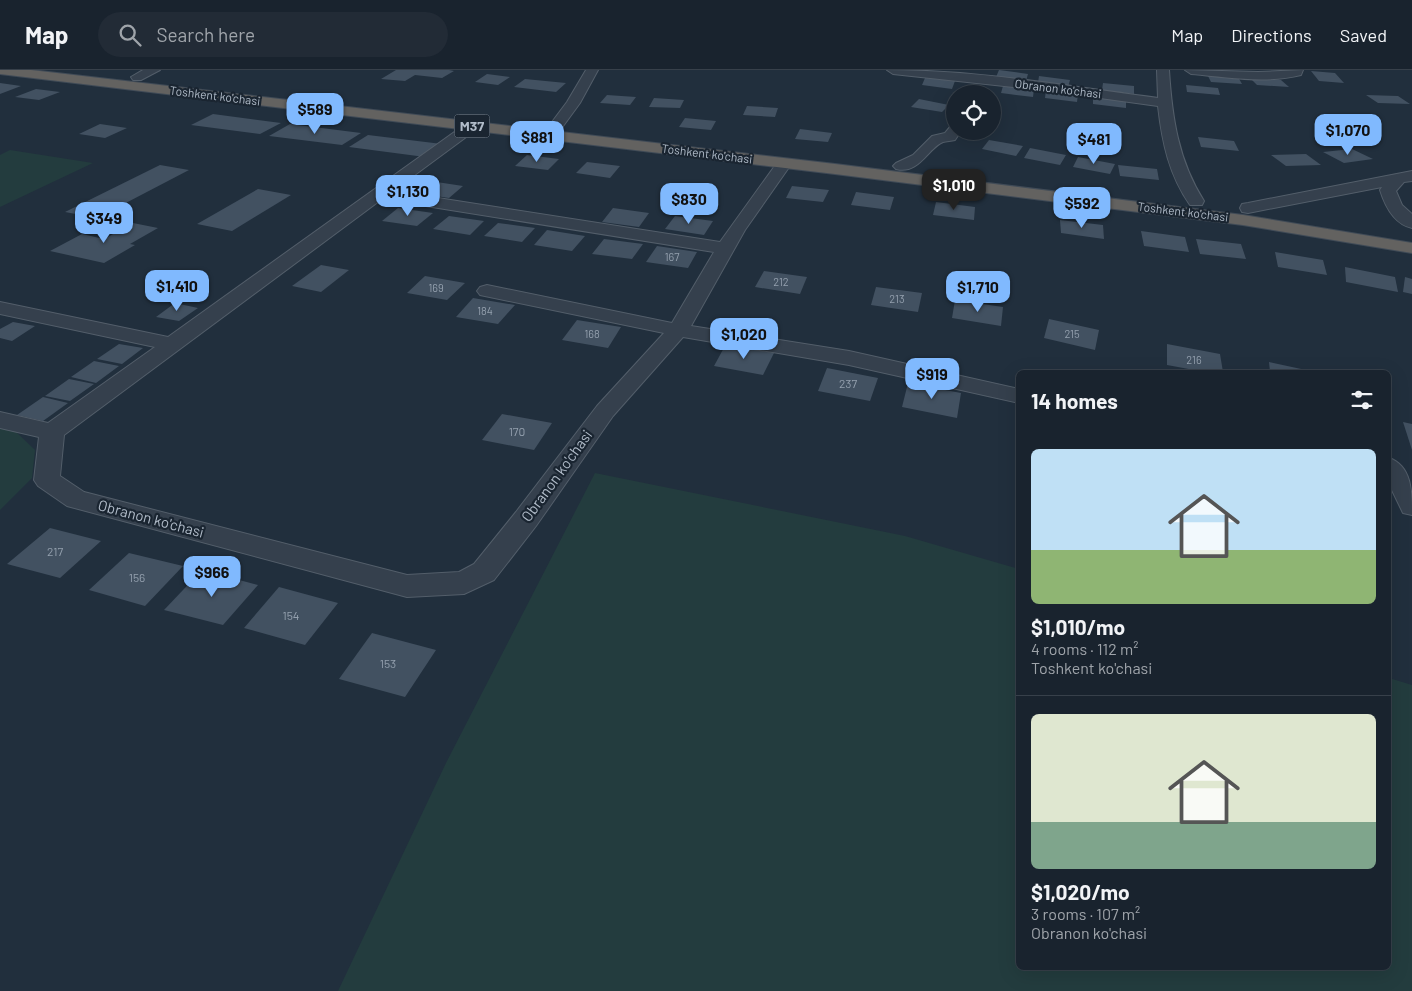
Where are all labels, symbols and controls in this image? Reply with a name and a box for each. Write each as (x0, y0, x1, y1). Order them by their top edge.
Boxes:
search box (98, 12, 448, 57)
text: Map (25, 20, 68, 49)
icon: search (116, 21, 144, 49)
text: Search here (156, 23, 255, 46)
text: Map (1171, 24, 1203, 46)
text: Directions (1231, 24, 1312, 46)
text: Saved (1340, 24, 1387, 46)
street label: Obranon ko'chasi (1014, 76, 1102, 100)
street label: Toshkent ko'chasi (169, 83, 261, 108)
map controls (946, 85, 1001, 140)
button: locate (946, 85, 1001, 140)
pin: $589 (285, 92, 345, 135)
text: $589 (298, 99, 332, 118)
road number: M37 (454, 114, 490, 138)
pin: $1,070 (1307, 114, 1389, 156)
text: $1,070 (1326, 120, 1370, 139)
pin: $881 (507, 121, 567, 163)
pin: $481 (1064, 122, 1124, 165)
text: $881 (521, 127, 553, 146)
text: $481 (1078, 129, 1110, 148)
street label: Toshkent ko'chasi (661, 141, 753, 166)
pin: $1,010 (913, 168, 995, 211)
pin: $1,130 (367, 174, 449, 217)
text: $1,010 (933, 175, 975, 194)
text: $1,130 (387, 181, 429, 200)
pin: $830 (659, 182, 719, 225)
pin: $592 (1052, 186, 1112, 229)
text: $830 (671, 189, 707, 208)
text: $592 (1064, 193, 1100, 212)
street label: Toshkent ko'chasi (1137, 199, 1229, 224)
pin: $349 (74, 202, 134, 244)
text: $349 (86, 208, 122, 227)
house number: 167 (665, 250, 679, 263)
pin: $1,410 (136, 270, 218, 312)
pin: $1,710 (937, 270, 1019, 313)
house number: 212 (773, 275, 789, 288)
text: $1,410 (156, 276, 198, 295)
text: $1,710 (957, 277, 999, 296)
house number: 169 (428, 281, 444, 294)
house number: 213 (889, 292, 905, 305)
house number: 184 (477, 304, 493, 317)
pin: $1,020 (703, 318, 785, 360)
text: $1,020 (721, 324, 767, 343)
house number: 168 (584, 327, 600, 340)
house number: 215 (1064, 327, 1080, 340)
house number: 216 (1186, 353, 1202, 366)
pin: $919 (902, 358, 962, 400)
text: $919 (916, 364, 948, 383)
house number: 237 (839, 376, 857, 390)
icon: filters (1348, 386, 1376, 414)
text: 14 homes (1031, 388, 1118, 413)
house number: 170 (509, 424, 525, 438)
street label: Obranon ko'chasi (517, 426, 595, 525)
icon: home (1159, 481, 1249, 571)
street label: Obranon ko'chasi (96, 495, 206, 541)
house number: 217 (47, 544, 63, 558)
pin: $966 (182, 556, 242, 598)
text: $966 (195, 562, 229, 581)
house number: 156 (129, 570, 145, 584)
house number: 154 (283, 608, 299, 622)
text: $1,010/mo (1031, 614, 1125, 639)
text: 4 rooms · 112 m² (1031, 639, 1138, 658)
house number: 153 (380, 656, 396, 670)
text: Toshkent ko'chasi (1031, 658, 1152, 677)
icon: home (1159, 747, 1249, 837)
text: $1,020/mo (1031, 879, 1130, 904)
text: 3 rooms · 107 m² (1031, 904, 1140, 923)
text: Obranon ko'chasi (1031, 923, 1147, 942)

